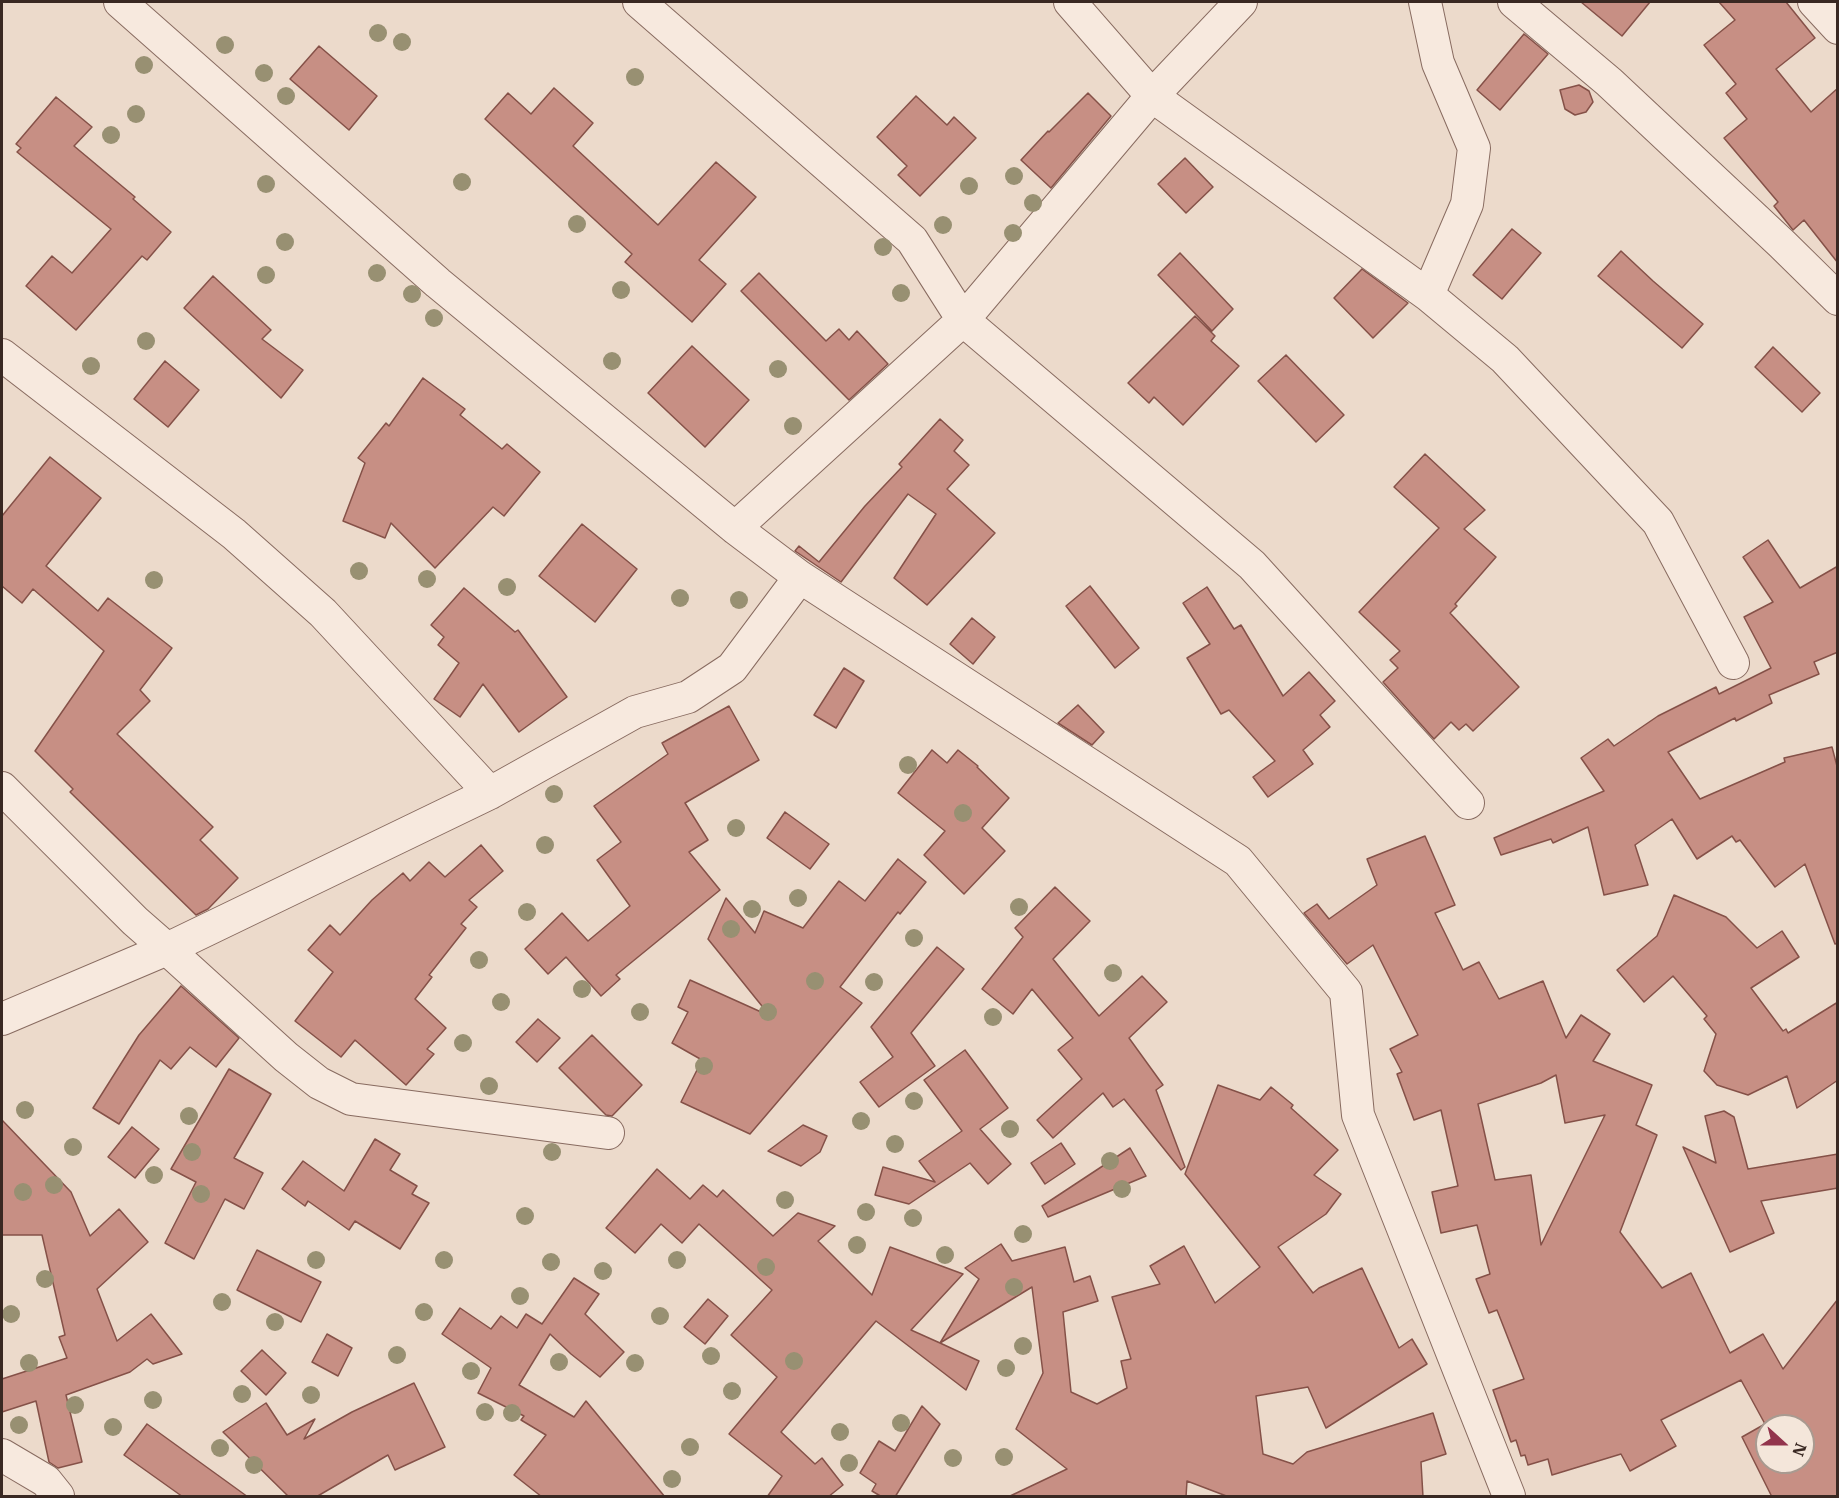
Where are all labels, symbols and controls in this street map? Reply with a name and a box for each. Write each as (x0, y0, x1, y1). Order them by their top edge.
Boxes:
north arrow (1755, 1414, 1815, 1474)
text: N (1788, 1440, 1812, 1459)

